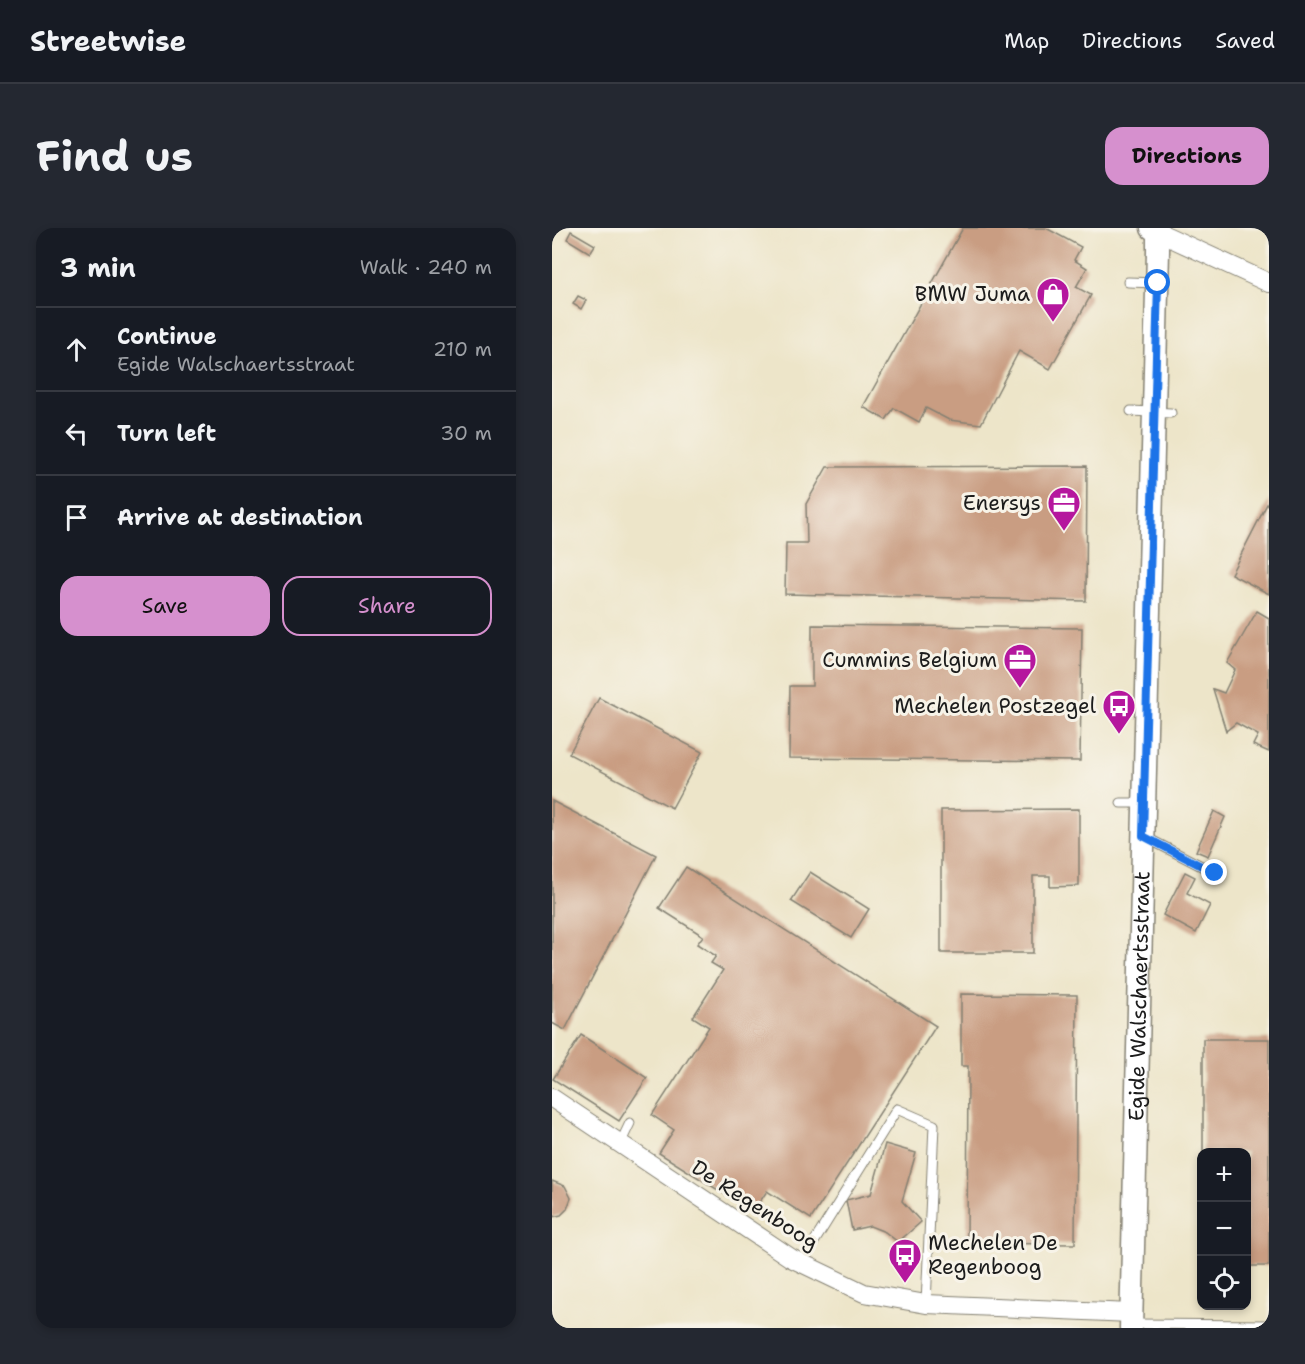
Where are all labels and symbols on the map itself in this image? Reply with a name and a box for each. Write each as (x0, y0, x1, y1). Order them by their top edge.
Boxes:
route start (1144, 269, 1170, 295)
shop icon: BMW Juma (1035, 276, 1071, 323)
place label: BMW Juma (915, 280, 1030, 308)
office icon: Enersys (1046, 485, 1082, 532)
place label: Enersys (963, 489, 1041, 517)
office icon: Cummins Belgium (1002, 642, 1038, 689)
place label: Cummins Belgium (822, 646, 997, 674)
bus stop icon: Mechelen Postzegel (1101, 688, 1137, 735)
place label: Mechelen Postzegel (894, 692, 1097, 720)
route end (1201, 859, 1227, 885)
street label: Egide Walschaertsstraat (1122, 871, 1156, 1121)
street label: De Regenboog (686, 1153, 824, 1257)
place label: Mechelen De Regenboog (928, 1229, 1058, 1281)
bus stop icon: Mechelen De Regenboog (887, 1237, 923, 1284)

